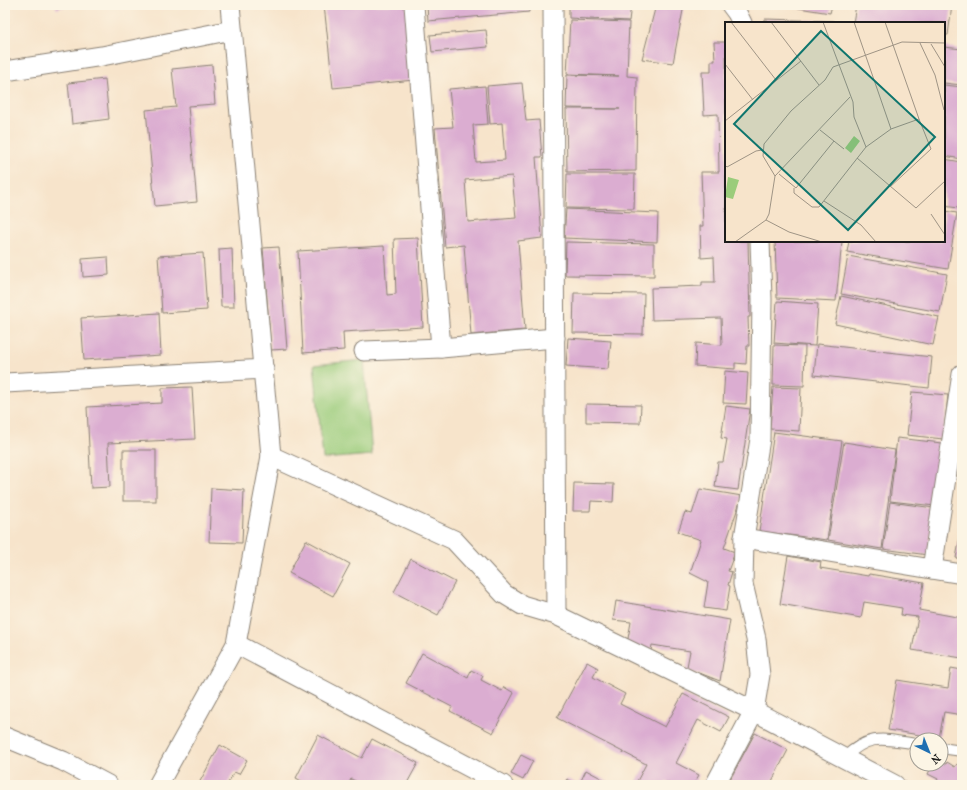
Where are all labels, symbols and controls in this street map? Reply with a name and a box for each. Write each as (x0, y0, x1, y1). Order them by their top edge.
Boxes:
inset map (725, 22, 945, 242)
north arrow (909, 732, 949, 772)
text: N (928, 751, 943, 767)

